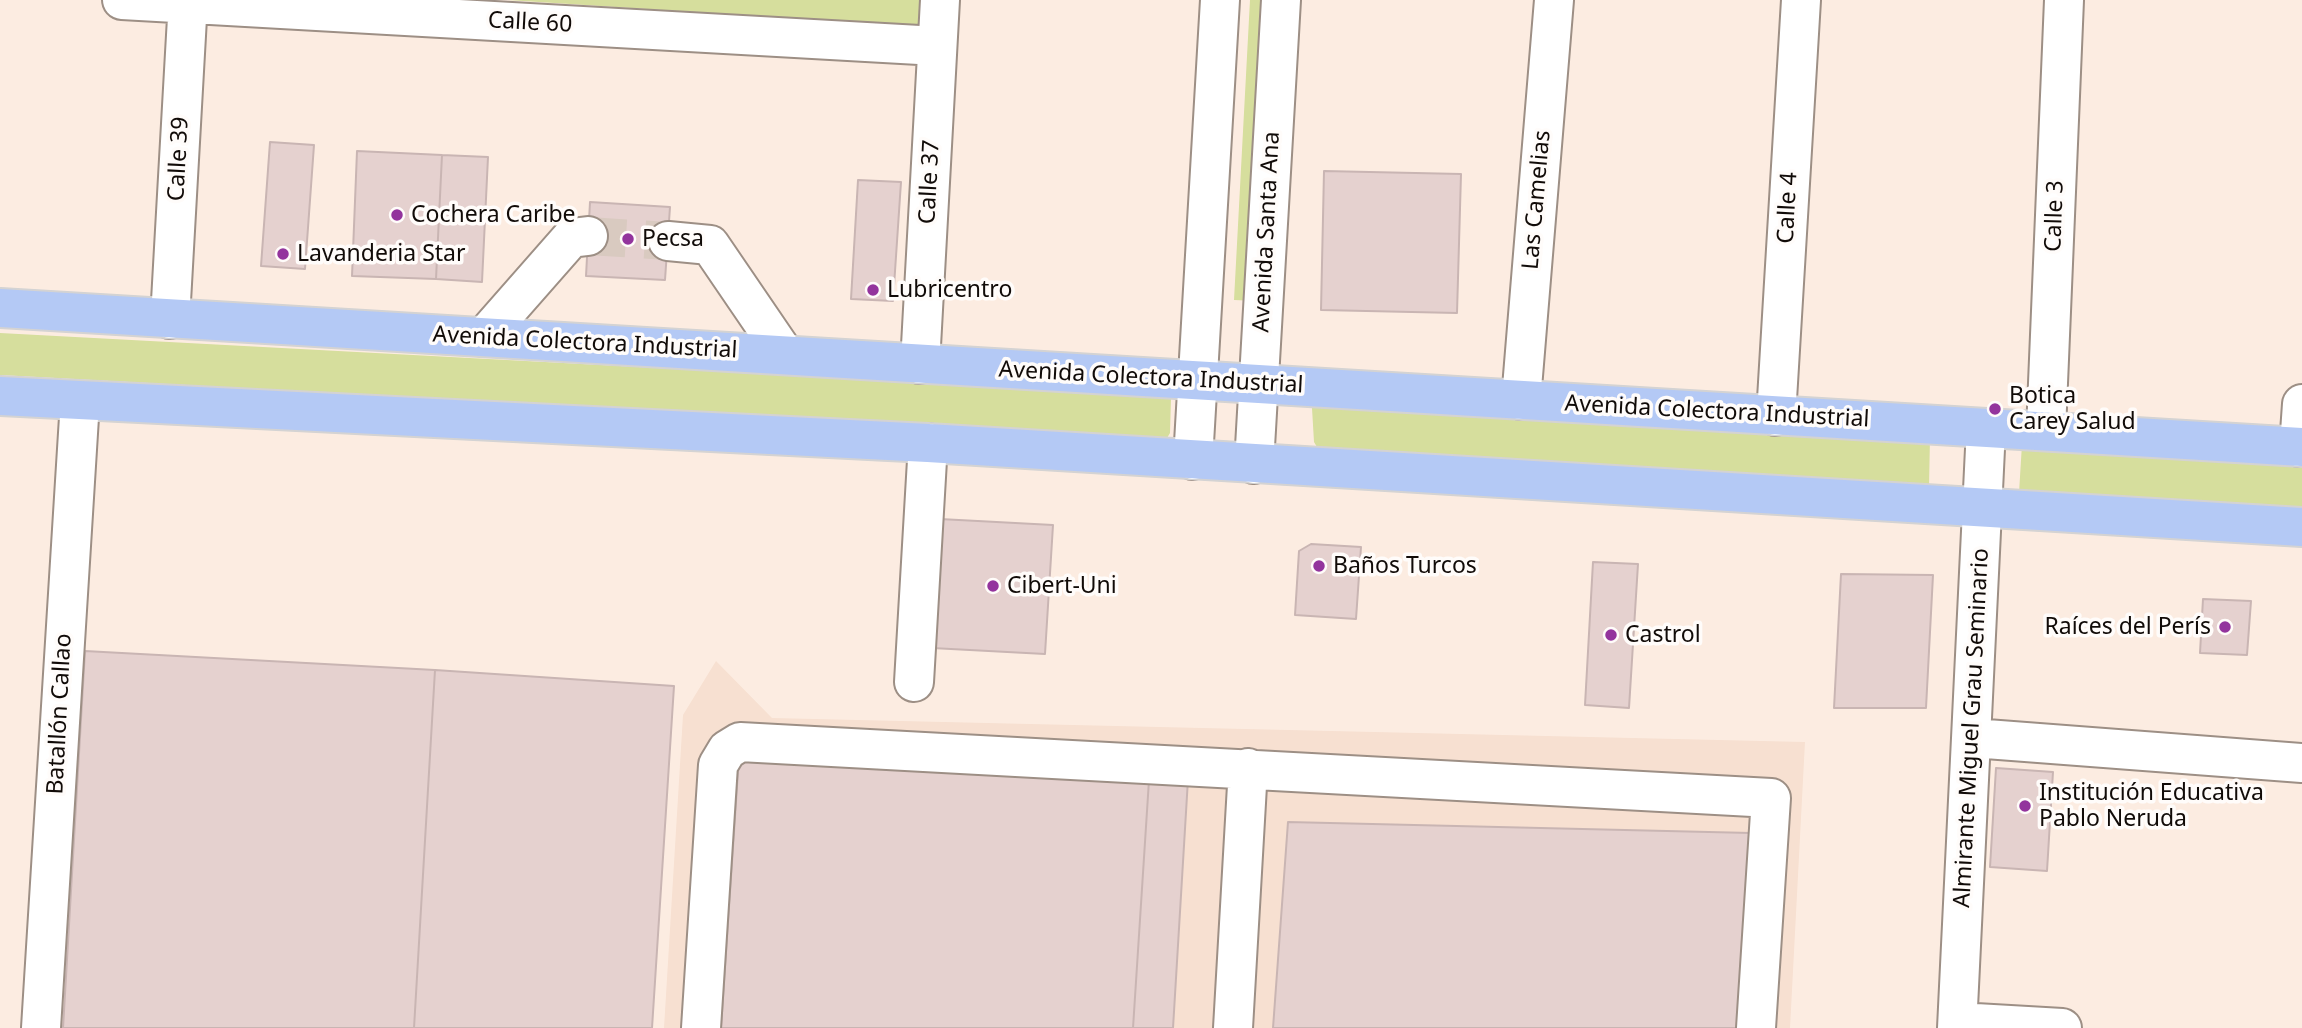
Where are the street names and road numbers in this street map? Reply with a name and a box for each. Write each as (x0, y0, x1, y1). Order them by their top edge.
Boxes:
street label: Calle 60 (487, 7, 573, 39)
street label: Calle 39 (163, 116, 195, 202)
street label: Las Camelias (1517, 129, 1557, 271)
street label: Avenida Santa Ana (1248, 131, 1286, 333)
street label: Calle 37 (914, 139, 946, 225)
street label: Calle 4 (1772, 172, 1804, 244)
street label: Calle 3 (2040, 180, 2070, 252)
street label: Avenida Colectora Industrial (432, 321, 738, 365)
street label: Avenida Colectora Industrial (998, 356, 1304, 400)
street label: Avenida Colectora Industrial (1564, 390, 1870, 434)
street label: Almirante Miguel Grau Seminario (1949, 548, 1995, 908)
street label: Batallón Callao (42, 633, 78, 795)

